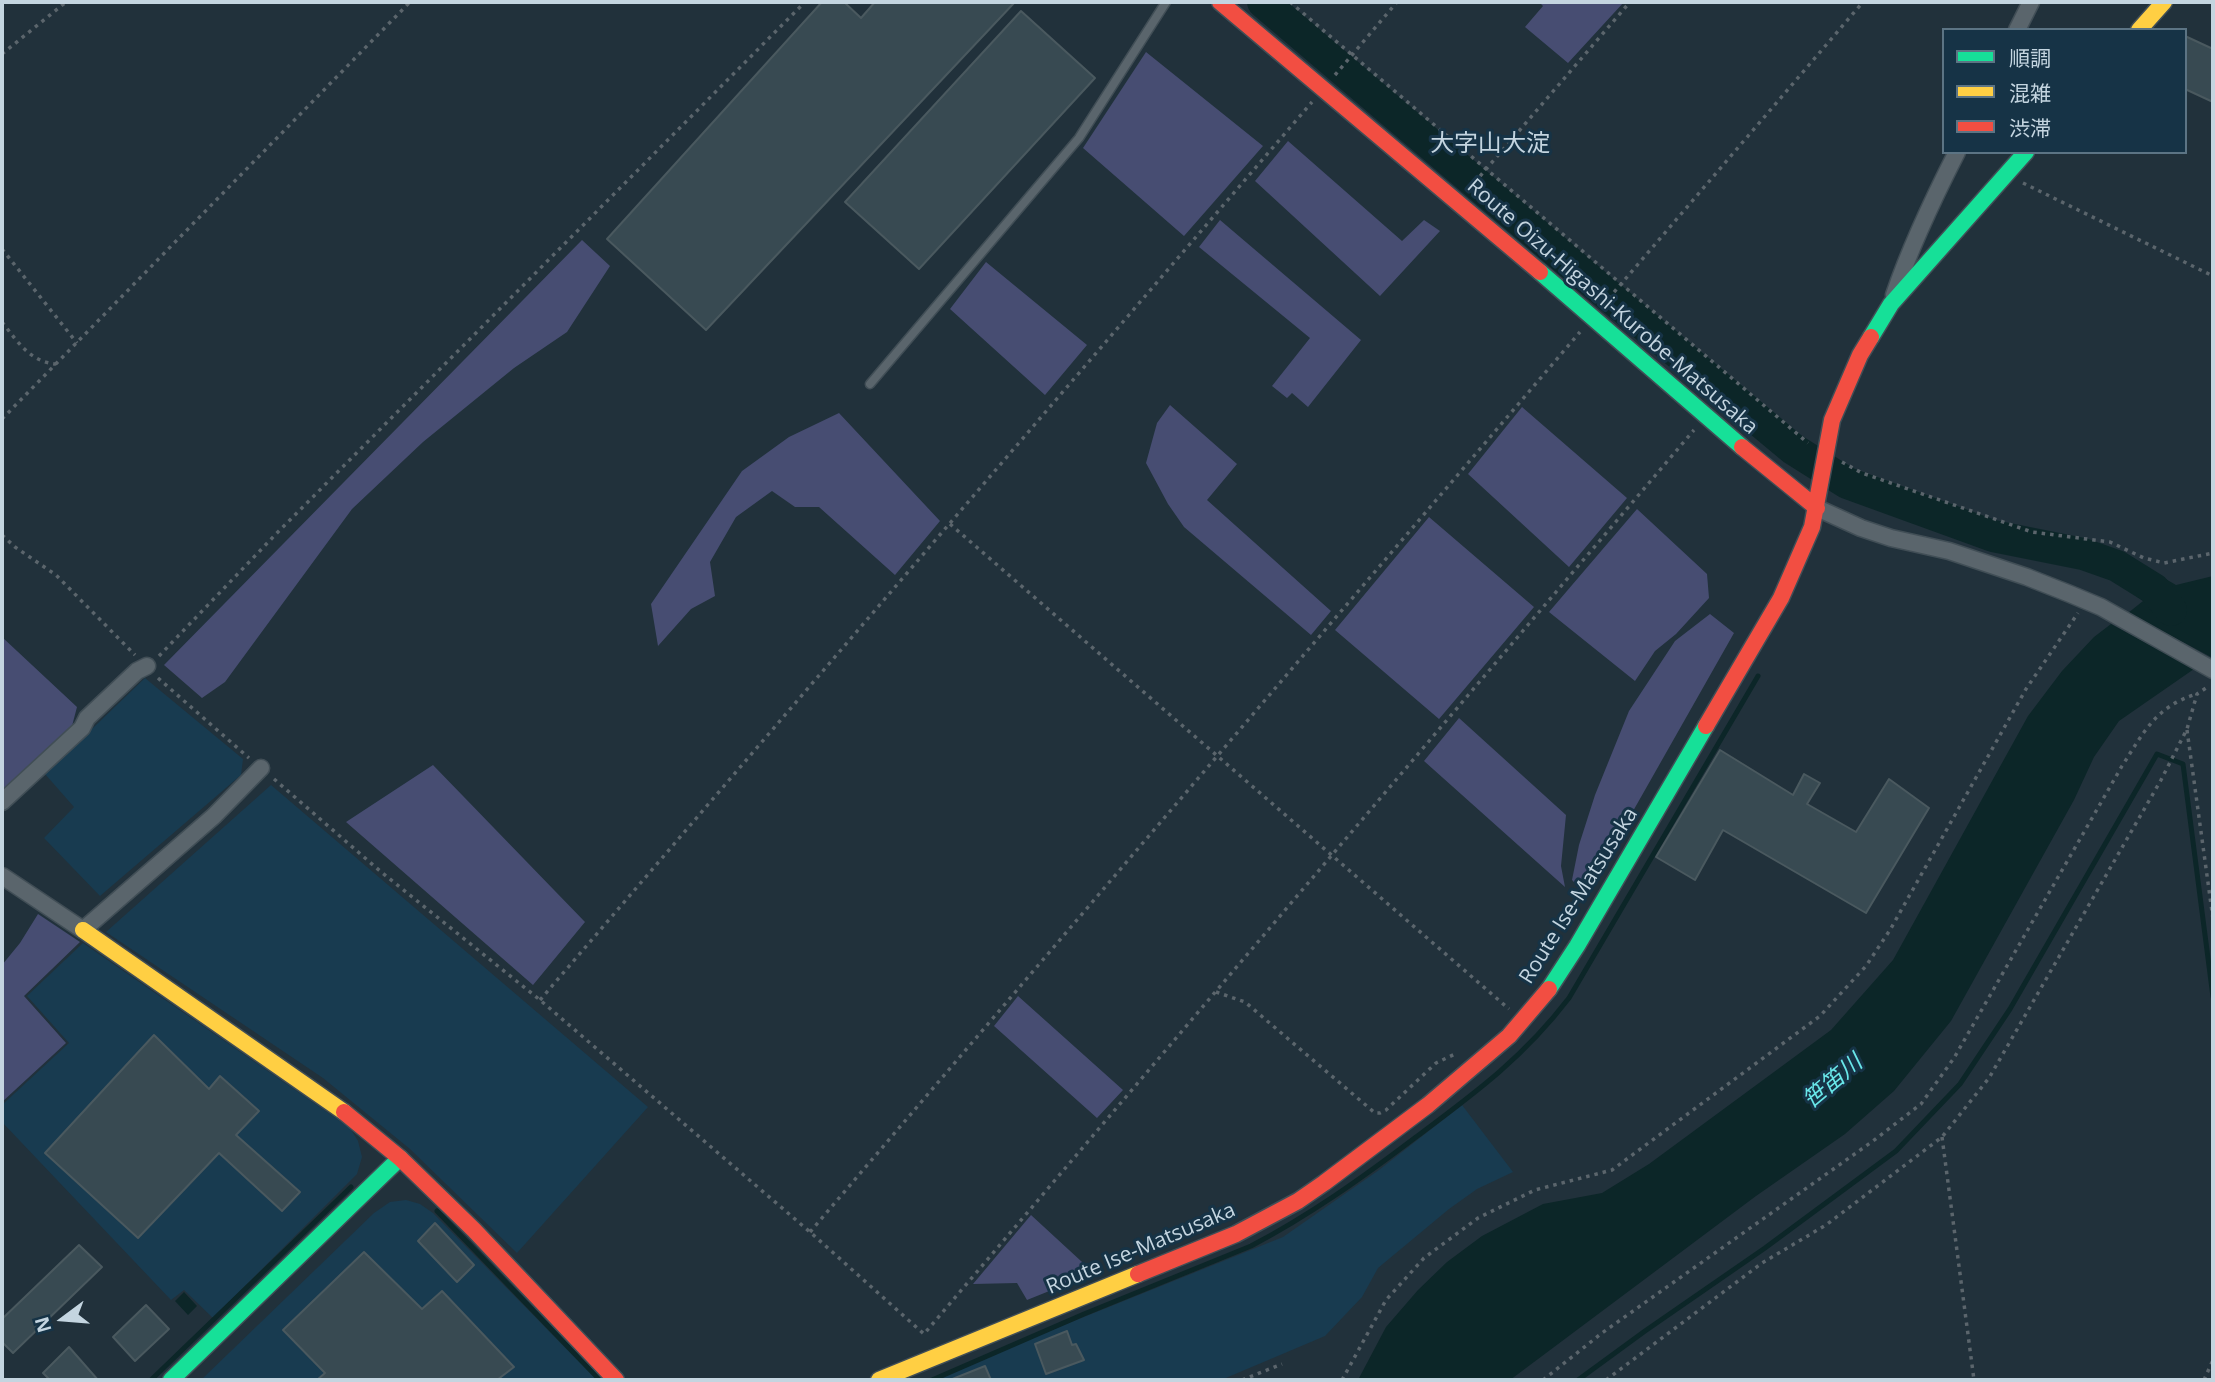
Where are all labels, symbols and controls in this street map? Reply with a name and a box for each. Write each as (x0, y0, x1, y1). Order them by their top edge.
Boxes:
legend (1942, 28, 2187, 154)
text: 順調 (2009, 44, 2051, 72)
text: 混雑 (2009, 79, 2051, 107)
text: 渋滞 (2009, 114, 2051, 142)
district label: 大字山大淀 (1430, 130, 1550, 158)
street label: Route Oizu-Higashi-Kurobe-Matsusaka (1462, 174, 1762, 440)
street label: Route Ise-Matsusaka (1515, 803, 1643, 989)
water label: 笹笛川 (1798, 1049, 1868, 1115)
street label: Route Ise-Matsusaka (1043, 1198, 1239, 1300)
north arrow (28, 1284, 98, 1354)
text: N (28, 1314, 57, 1336)

